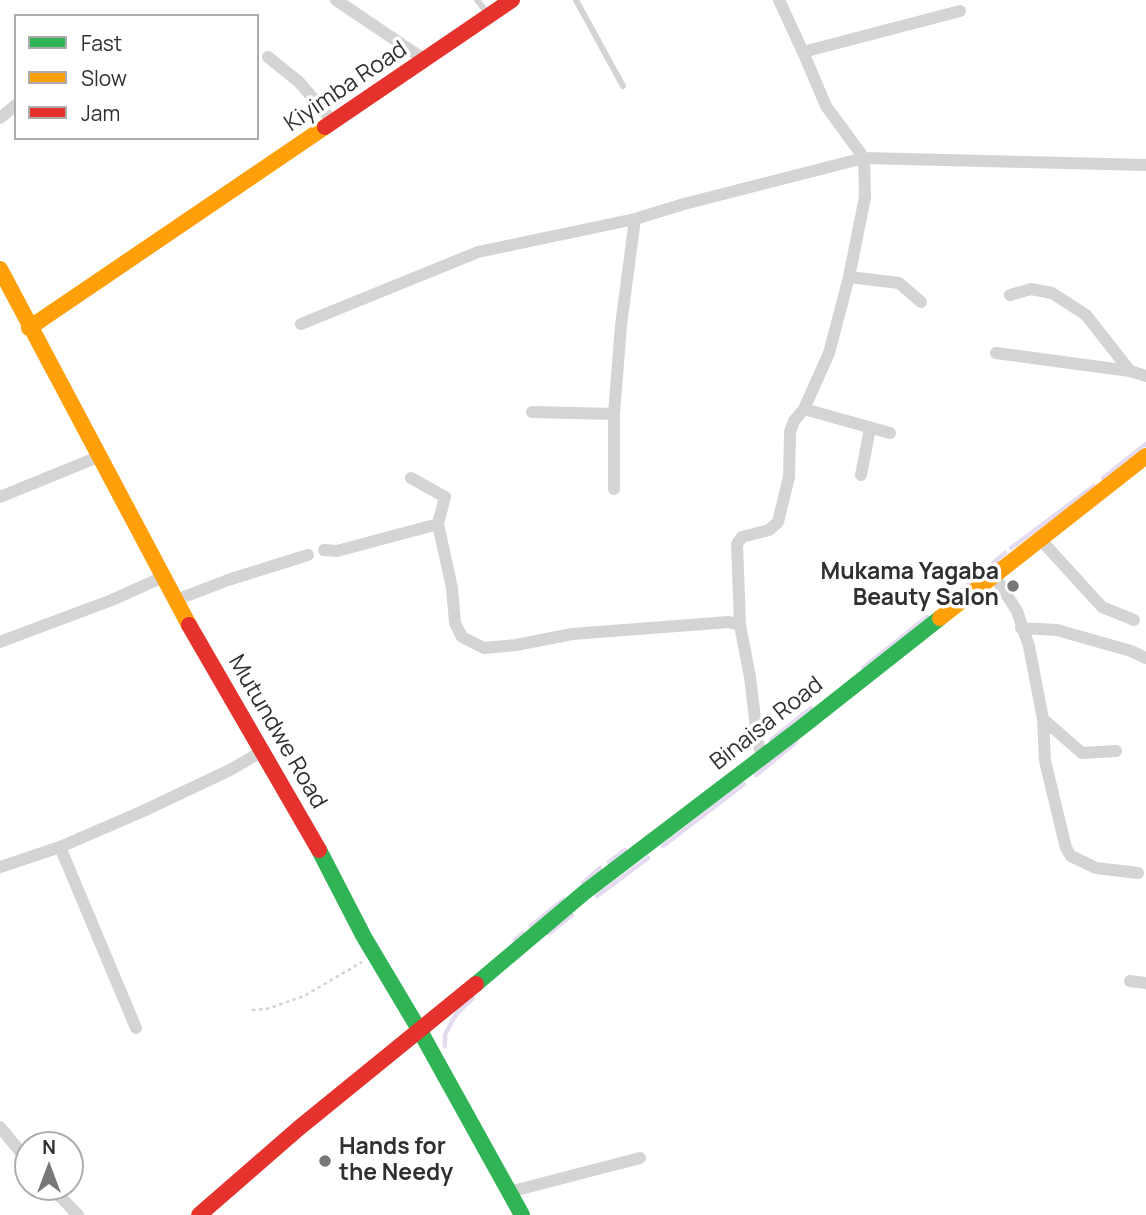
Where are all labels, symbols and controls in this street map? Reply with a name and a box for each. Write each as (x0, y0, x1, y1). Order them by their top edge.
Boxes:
legend (14, 14, 259, 140)
text: Fast (81, 29, 122, 57)
street label: Kiyimba Road (280, 36, 412, 138)
text: Slow (81, 64, 127, 92)
text: Jam (81, 99, 120, 127)
place label: Mukama Yagaba Beauty Salon (820, 559, 999, 613)
marker: Mukama Yagaba Beauty Salon (1005, 578, 1021, 594)
street label: Mutundwe Road (222, 650, 332, 814)
street label: Binaisa Road (705, 671, 829, 777)
north arrow (14, 1131, 84, 1201)
text: N (42, 1134, 56, 1160)
place label: Hands for the Needy (339, 1134, 453, 1188)
marker: Hands for the Needy (317, 1153, 333, 1169)

